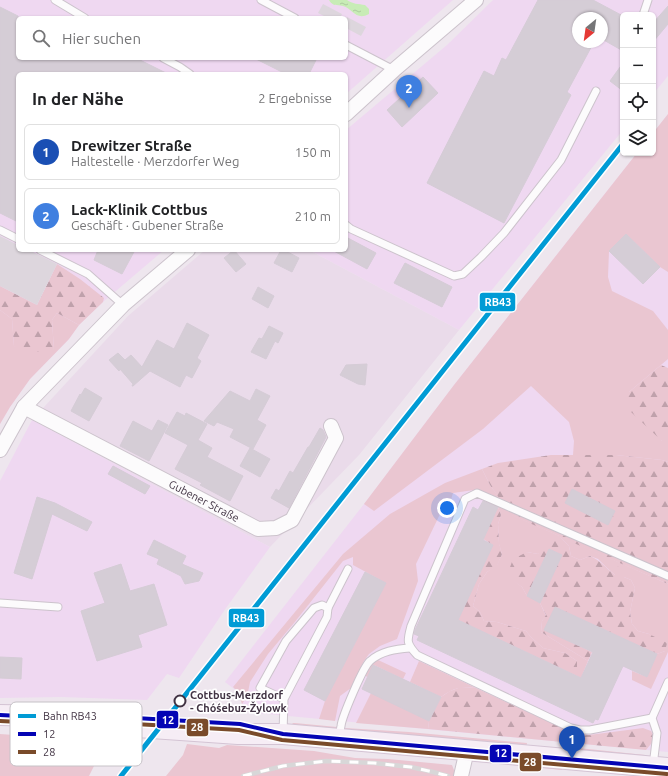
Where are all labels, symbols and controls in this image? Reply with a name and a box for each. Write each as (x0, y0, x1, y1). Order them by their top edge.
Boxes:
north arrow (572, 12, 608, 48)
map controls (620, 12, 656, 156)
button: + (620, 12, 656, 48)
search box (16, 16, 348, 60)
icon: search (30, 27, 52, 49)
text: Hier suchen (62, 30, 141, 47)
button: − (620, 48, 656, 84)
pin: 2 (396, 75, 422, 108)
button: locate (620, 84, 656, 120)
text: In der Nähe (32, 89, 124, 108)
text: 2 Ergebnisse (258, 91, 332, 105)
button: layers (620, 120, 656, 156)
text: Drewitzer Straße (71, 137, 192, 154)
text: 1 (42, 145, 50, 159)
text: 150 m (295, 145, 331, 159)
text: Haltestelle · Merzdorfer Weg (71, 154, 239, 168)
text: Lack-Klinik Cottbus (71, 201, 208, 218)
text: 2 (42, 209, 50, 223)
text: 210 m (295, 209, 331, 223)
text: Geschäft · Gubener Straße (71, 218, 224, 232)
line badge: RB43 (479, 292, 516, 312)
text: RB43 (485, 296, 511, 308)
street label: Gubener Straße (167, 478, 241, 524)
your location (437, 498, 457, 518)
line badge: RB43 (228, 608, 265, 628)
text: RB43 (233, 612, 259, 624)
place label: Cottbus-Merzdorf - Chóśebuz-Žylowk (190, 689, 288, 714)
marker: Cottbus-Merzdorf - Chóśebuz-Žylowk (173, 694, 187, 708)
legend (10, 702, 142, 766)
text: Bahn RB43 (43, 710, 97, 722)
line badge: 12 (156, 710, 179, 729)
text: 12 (162, 714, 174, 726)
line badge: 28 (186, 718, 209, 737)
text: 28 (191, 721, 203, 733)
pin: 1 (559, 726, 585, 759)
text: 12 (43, 728, 55, 740)
line badge: 12 (489, 744, 512, 763)
text: 28 (43, 746, 55, 758)
text: 12 (495, 747, 507, 759)
line badge: 28 (519, 752, 542, 772)
text: 28 (524, 756, 536, 768)

